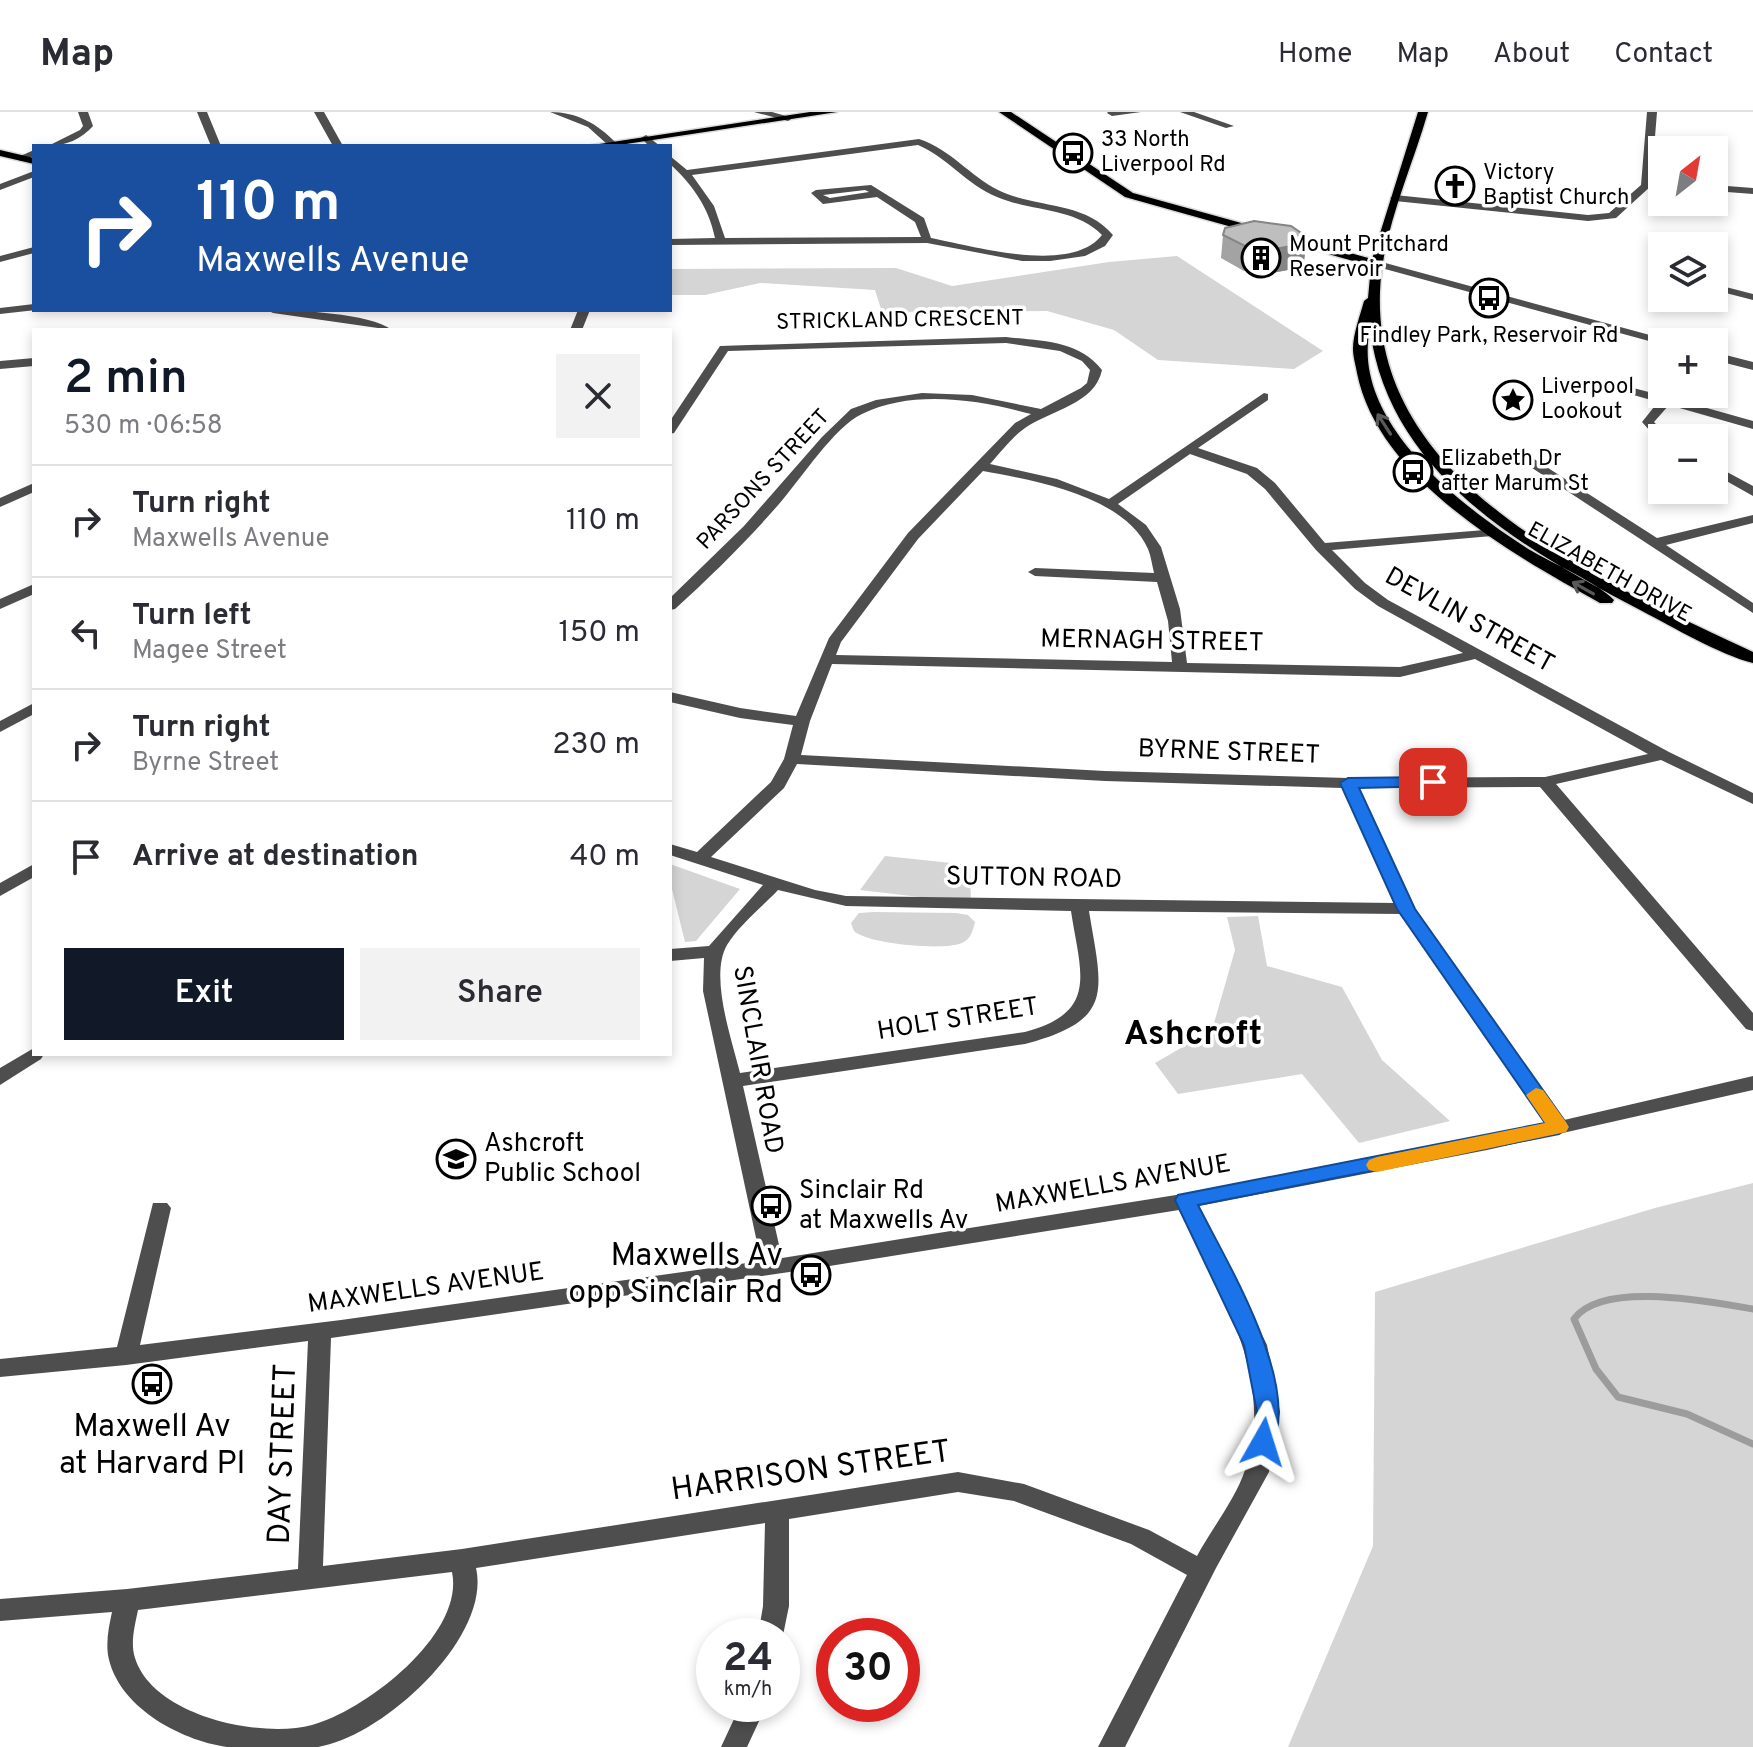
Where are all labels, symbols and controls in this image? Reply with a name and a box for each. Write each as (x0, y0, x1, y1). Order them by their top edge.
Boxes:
text: Map (40, 31, 114, 80)
text: Home (1278, 37, 1352, 73)
text: Map (1396, 37, 1449, 73)
text: About (1493, 37, 1570, 73)
text: Contact (1614, 37, 1713, 73)
place label: 33 North Liverpool Rd (1101, 127, 1226, 179)
bus stop icon: 33 North Liverpool Rd (1052, 132, 1094, 174)
north arrow (1648, 136, 1728, 216)
map controls (1648, 136, 1728, 504)
place label: Victory Baptist Church (1483, 160, 1629, 212)
church icon: Victory Baptist Church (1434, 165, 1476, 207)
text: 110 m (196, 170, 341, 240)
icon: right (64, 176, 168, 280)
place label: Mount Pritchard Reservoir (1289, 232, 1449, 284)
button: layers (1648, 232, 1728, 312)
building icon: Mount Pritchard Reservoir (1240, 237, 1282, 279)
text: Maxwells Avenue (196, 239, 469, 285)
bus stop icon: Findley Park, Reservoir Rd (1468, 277, 1510, 319)
street label: STRICKLAND CRESCENT (776, 305, 1024, 337)
place label: Findley Park, Reservoir Rd (1360, 323, 1618, 350)
button: + (1648, 328, 1728, 408)
text: 2 min (64, 350, 188, 410)
button: close (556, 354, 640, 438)
place label: Liverpool Lookout (1541, 374, 1634, 426)
place icon: Liverpool Lookout (1492, 379, 1534, 421)
street label: PARSONS STREET (692, 404, 836, 556)
text: 530 m · 06:58 (64, 410, 223, 443)
one-way arrow (1376, 414, 1393, 436)
button: − (1648, 424, 1728, 504)
place label: Elizabeth Dr after Marum St (1441, 446, 1589, 498)
bus stop icon: Elizabeth Dr after Marum St (1392, 451, 1434, 493)
text: Turn right (132, 486, 270, 523)
icon: right (64, 499, 108, 543)
text: 110 m (566, 503, 640, 540)
street label: ELIZABETH DRIVE (1522, 517, 1696, 629)
text: Maxwells Avenue (132, 523, 329, 556)
street label: DEVLIN STREET (1378, 561, 1560, 681)
one-way arrow (1572, 580, 1595, 596)
text: Turn left (132, 598, 252, 635)
icon: left (64, 611, 108, 655)
text: 150 m (559, 615, 640, 652)
street label: MERNAGH STREET (1040, 624, 1264, 660)
text: Magee Street (132, 635, 287, 668)
text: Turn right (132, 710, 270, 747)
icon: right (64, 723, 108, 767)
text: 230 m (552, 727, 640, 764)
street label: BYRNE STREET (1137, 733, 1321, 773)
text: Byrne Street (132, 747, 279, 780)
pin (1399, 748, 1467, 816)
icon: arrive (1411, 760, 1455, 804)
icon: arrive (64, 835, 108, 879)
text: Arrive at destination (132, 839, 418, 876)
text: 40 m (570, 839, 640, 876)
street label: SUTTON ROAD (946, 861, 1122, 897)
button: Exit (64, 948, 344, 1040)
button: Share (360, 948, 640, 1040)
street label: SINCLAIR ROAD (724, 963, 790, 1157)
street label: HOLT STREET (875, 991, 1041, 1049)
district label: Ashcroft (1124, 1014, 1262, 1057)
place label: Ashcroft Public School (484, 1128, 641, 1191)
school or university icon: Ashcroft Public School (435, 1138, 477, 1180)
street label: MAXWELLS AVENUE (993, 1148, 1233, 1222)
place label: Sinclair Rd at Maxwells Av (799, 1175, 968, 1238)
bus stop icon: Sinclair Rd at Maxwells Av (750, 1185, 792, 1227)
place label: Maxwells Av opp Sinclair Rd (568, 1237, 783, 1314)
bus stop icon: Maxwells Av opp Sinclair Rd (790, 1254, 832, 1296)
street label: MAXWELLS AVENUE (306, 1256, 546, 1322)
bus stop icon: Maxwell Av at Harvard Pl (131, 1363, 173, 1405)
street label: DAY STREET (261, 1363, 307, 1545)
position arrow (1221, 1400, 1305, 1484)
place label: Maxwell Av at Harvard Pl (59, 1408, 245, 1485)
street label: HARRISON STREET (669, 1433, 953, 1511)
speed limit sign: 30 (816, 1618, 920, 1722)
text: 24 (723, 1635, 773, 1685)
text: km/h (724, 1677, 772, 1703)

